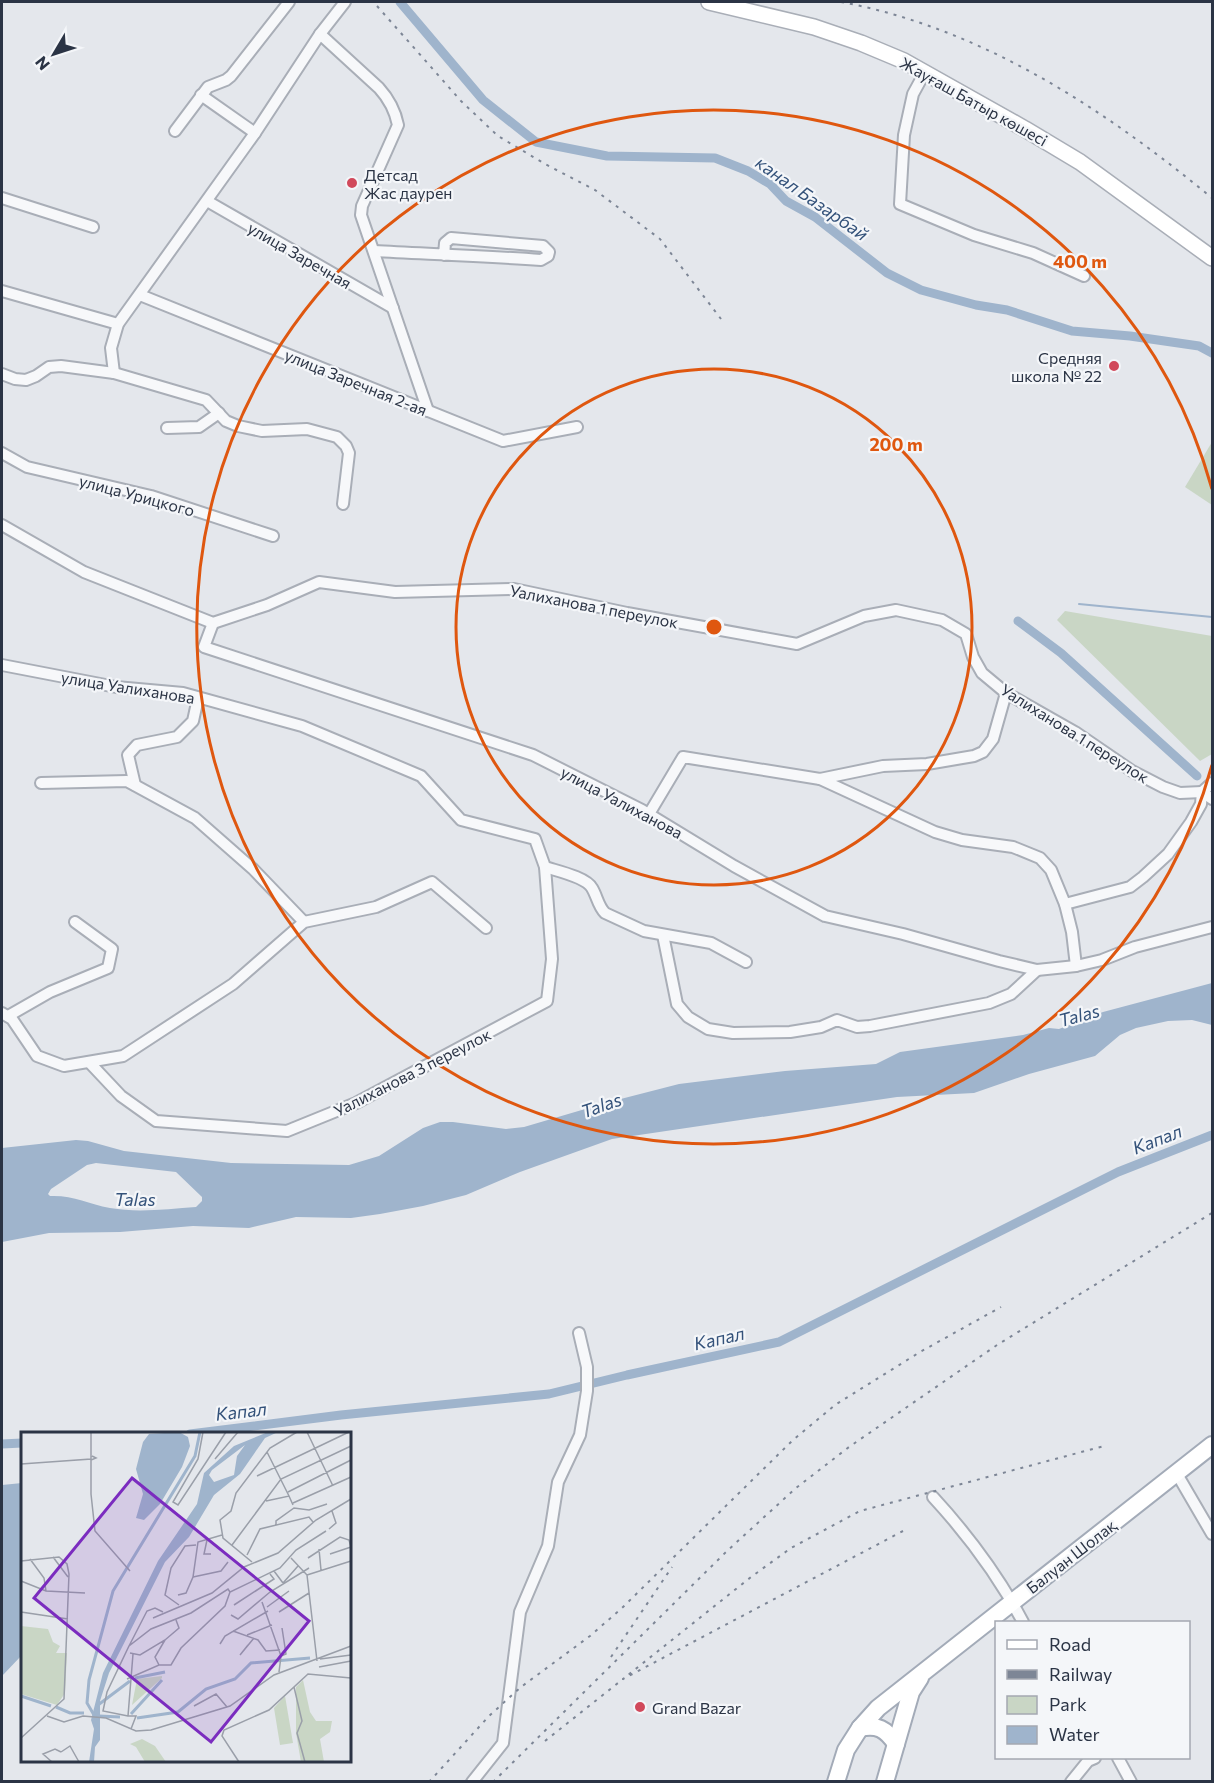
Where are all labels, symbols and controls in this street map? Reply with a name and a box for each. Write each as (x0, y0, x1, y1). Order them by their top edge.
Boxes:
north arrow (24, 24, 84, 84)
street label: Жауғаш Батыр көшесі (897, 52, 1051, 150)
text: N (31, 53, 53, 74)
water label: канал Базарбай (752, 151, 873, 245)
place label: Детсад Жас даурен (364, 165, 452, 202)
marker: Детсад Жас даурен (345, 176, 359, 190)
street label: улица Заречная (245, 218, 355, 292)
text: 400 m (1053, 250, 1107, 272)
street label: улица Заречная 2-ая (282, 345, 430, 419)
place label: Средняя школа № 22 (1011, 348, 1102, 385)
marker: Средняя школа № 22 (1107, 359, 1121, 373)
text: 200 m (869, 433, 923, 455)
street label: улица Урицкого (77, 470, 197, 520)
street label: Уалиханова 1 переулок (508, 580, 680, 632)
centre of rings (704, 617, 724, 637)
street label: улица Уалиханова (60, 667, 196, 707)
street label: Уалиханова 1 переулок (997, 680, 1153, 787)
street label: улица Уалиханова (558, 762, 686, 842)
water label: Talas (1056, 999, 1102, 1031)
street label: Уалиханова 3 переулок (330, 1024, 494, 1120)
water label: Talas (578, 1088, 624, 1122)
water label: Капал (1129, 1120, 1185, 1158)
water label: Talas (114, 1188, 156, 1210)
water label: Капал (691, 1322, 747, 1354)
water label: Капал (214, 1397, 268, 1425)
inset map (21, 1432, 351, 1762)
street label: Балуан Шолақ (1022, 1515, 1120, 1597)
legend (995, 1621, 1190, 1759)
text: Road (1049, 1633, 1091, 1655)
text: Railway (1049, 1663, 1112, 1685)
text: Park (1049, 1693, 1087, 1715)
place label: Grand Bazar (652, 1698, 742, 1717)
marker: Grand Bazar (633, 1700, 647, 1714)
text: Water (1049, 1723, 1100, 1745)

